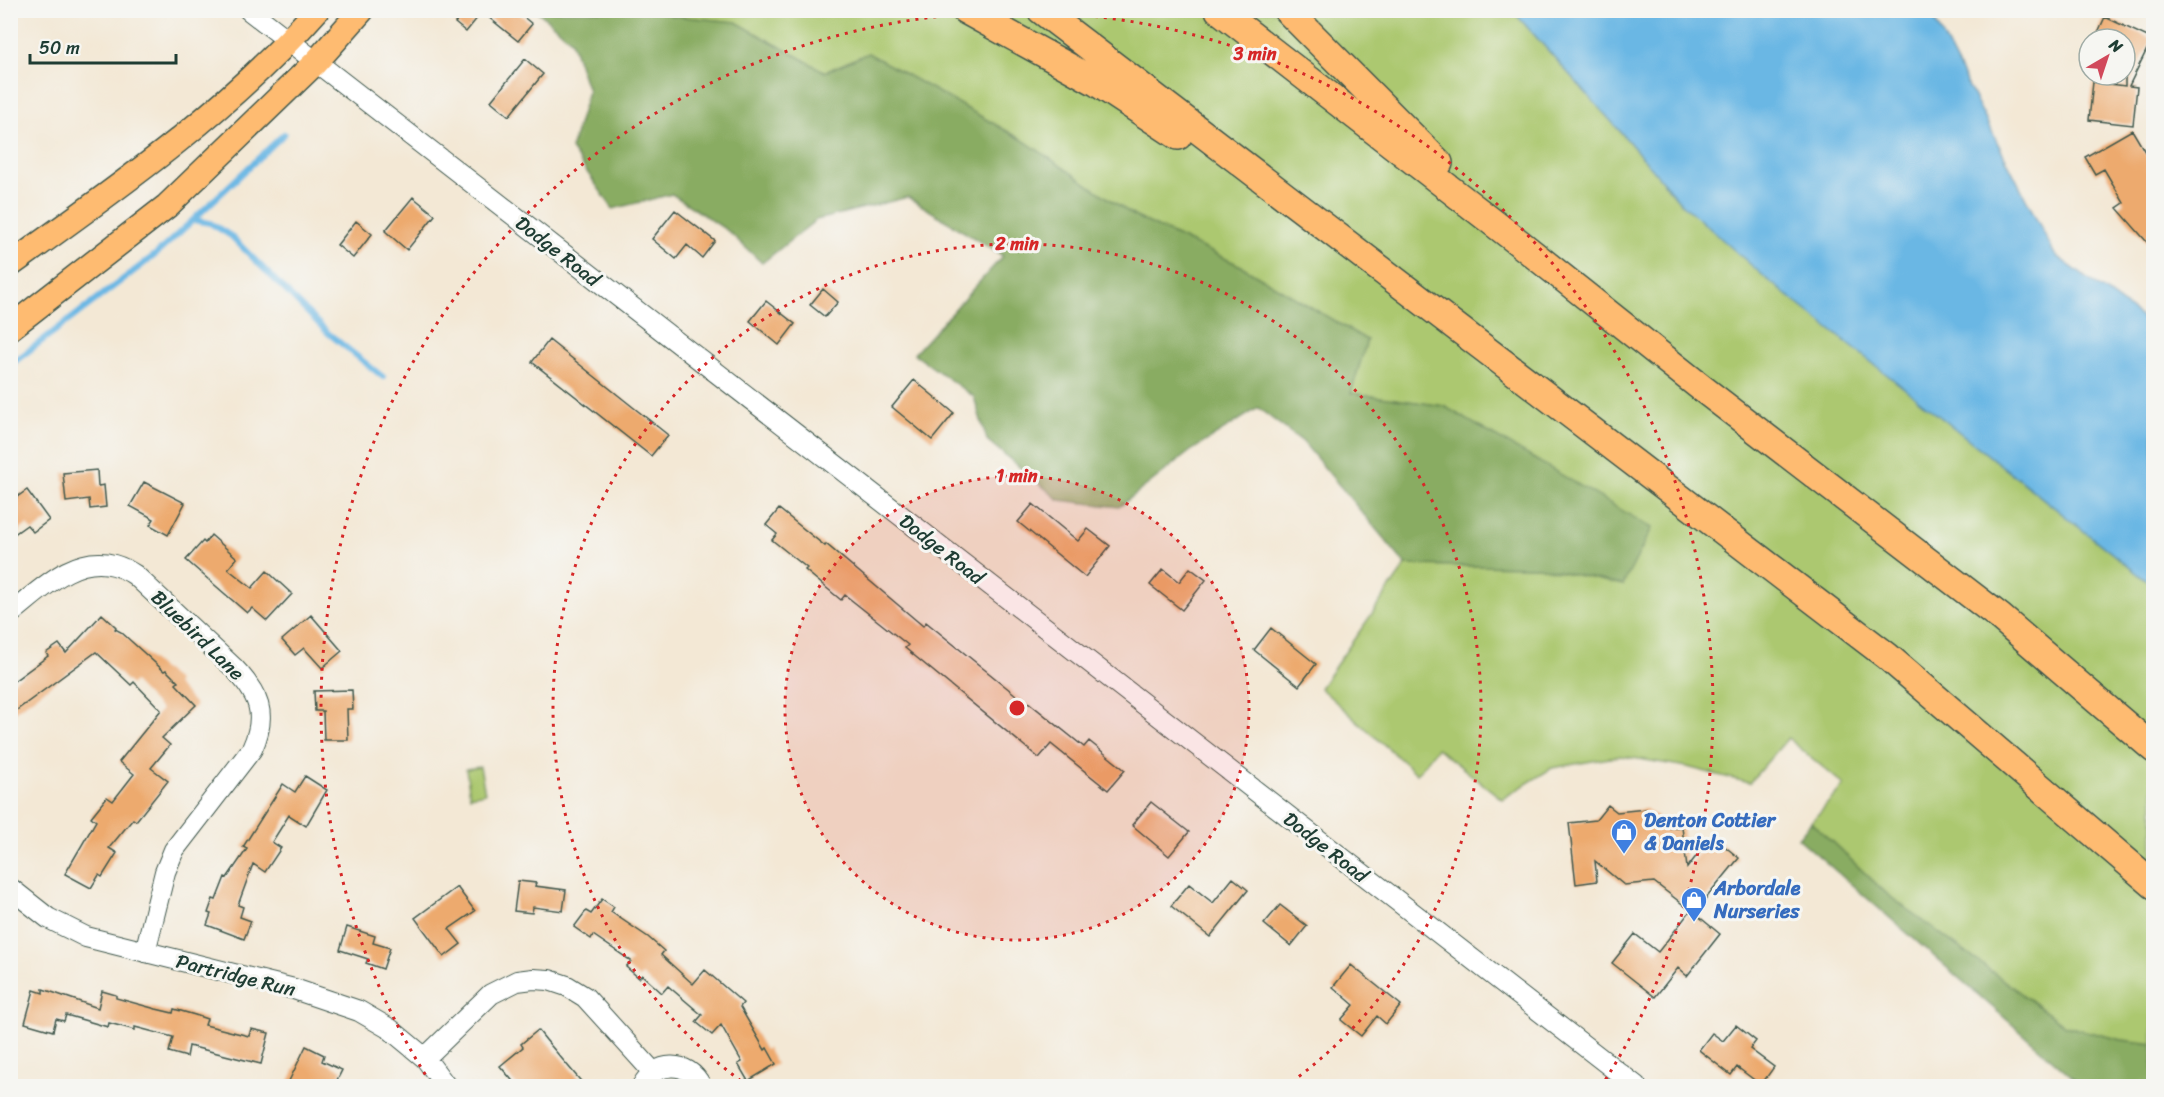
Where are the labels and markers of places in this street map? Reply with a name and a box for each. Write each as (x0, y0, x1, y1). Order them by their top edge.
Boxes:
centre of rings (1007, 698, 1027, 718)
place label: Denton Cottier & Daniels (1644, 803, 1777, 861)
shop icon: Denton Cottier & Daniels (1609, 817, 1639, 855)
place label: Arbordale Nurseries (1713, 871, 1801, 929)
shop icon: Arbordale Nurseries (1679, 885, 1709, 923)

